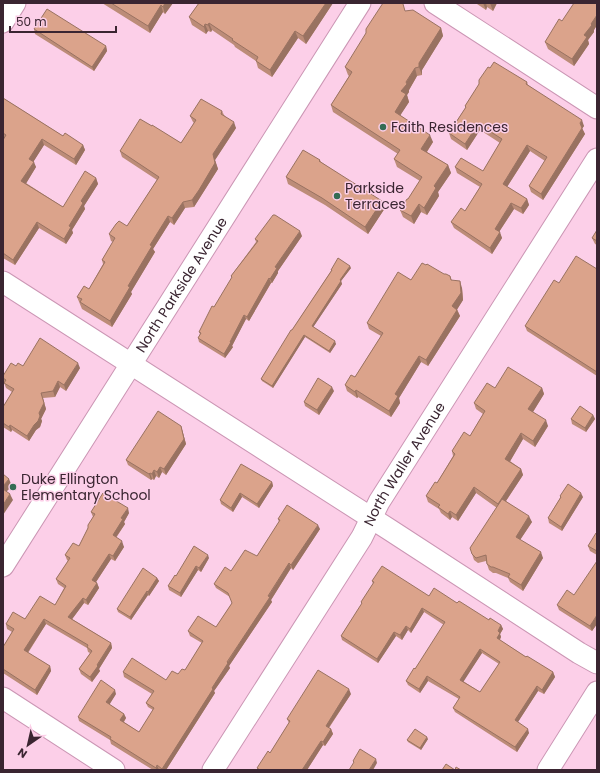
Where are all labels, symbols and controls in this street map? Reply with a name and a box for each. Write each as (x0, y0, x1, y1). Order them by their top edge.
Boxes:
scale bar (10, 8, 116, 34)
text: 50 m (16, 13, 47, 30)
place label: Faith Residences (391, 117, 508, 137)
marker: Faith Residences (378, 122, 388, 132)
place label: Parkside Terraces (345, 178, 406, 214)
marker: Parkside Terraces (332, 191, 342, 201)
street label: North Parkside Avenue (131, 213, 232, 357)
street label: North Waller Avenue (359, 398, 450, 529)
place label: Duke Ellington Elementary School (21, 469, 151, 505)
marker: Duke Ellington Elementary School (8, 482, 18, 492)
north arrow (8, 725, 48, 765)
text: N (15, 744, 30, 762)

